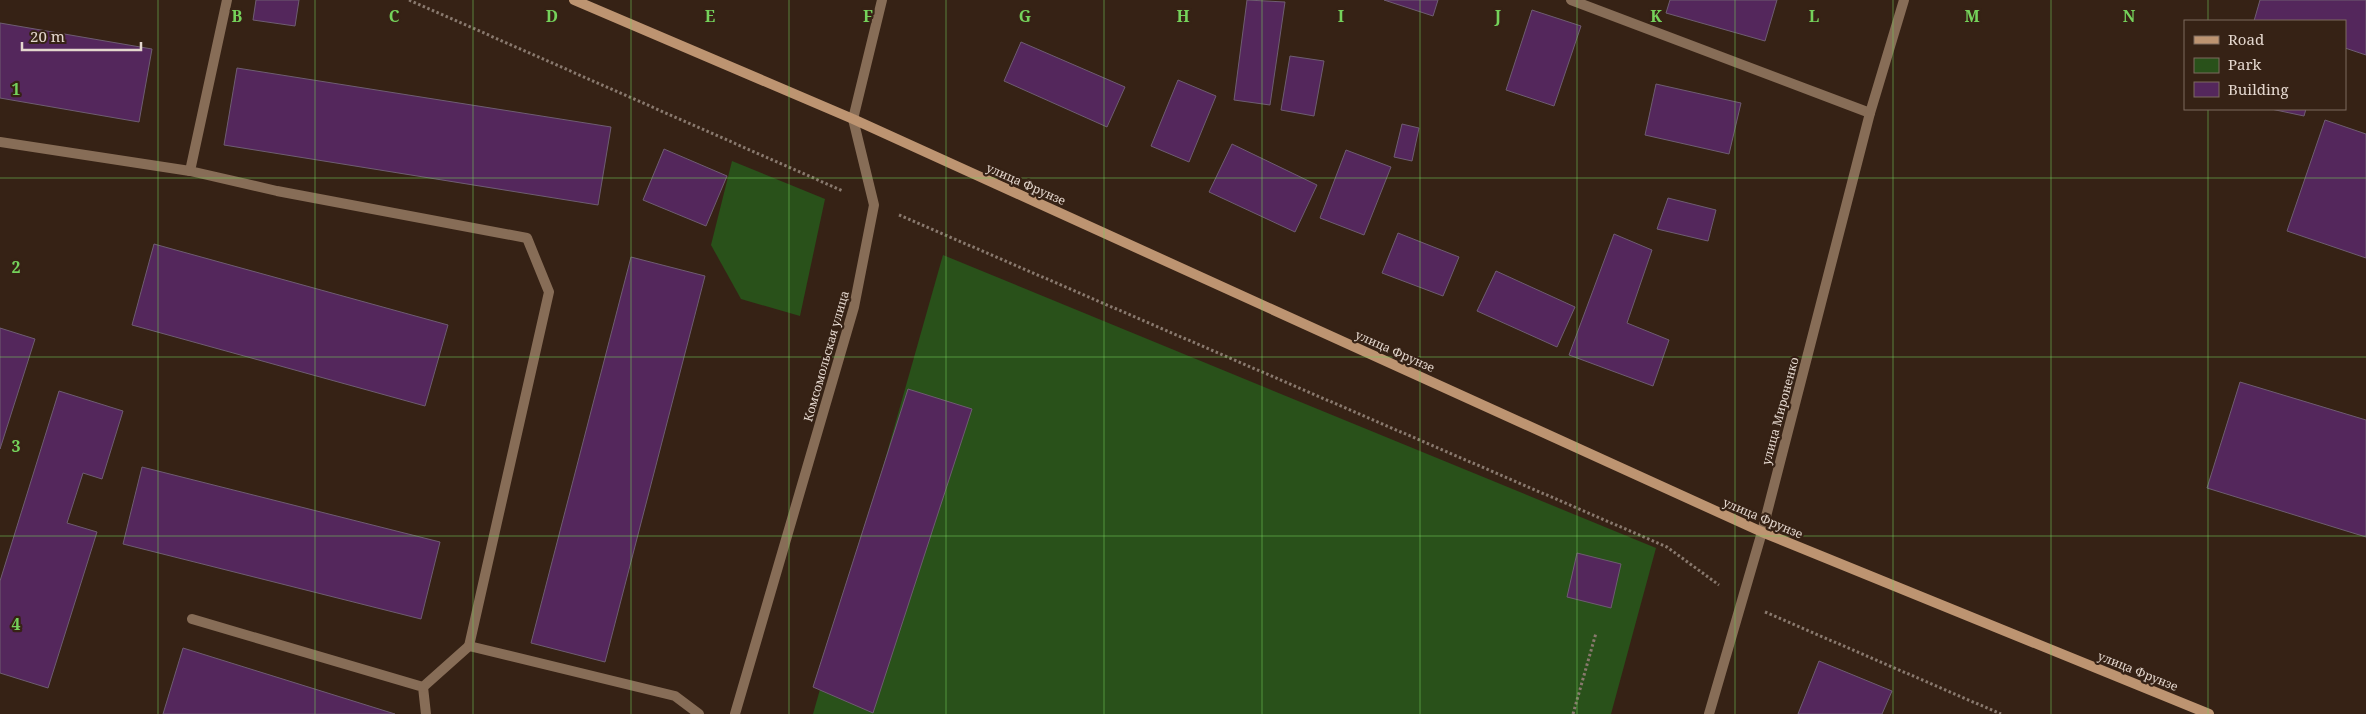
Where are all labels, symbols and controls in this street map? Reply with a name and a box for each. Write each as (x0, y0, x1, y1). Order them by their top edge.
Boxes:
text: B (232, 5, 243, 27)
text: C (389, 5, 400, 27)
text: D (546, 5, 558, 27)
text: E (705, 5, 715, 27)
text: F (863, 5, 873, 27)
text: G (1019, 5, 1031, 27)
text: H (1176, 5, 1190, 27)
text: I (1338, 5, 1344, 27)
text: J (1494, 5, 1502, 27)
text: K (1650, 5, 1662, 27)
text: L (1809, 5, 1819, 27)
text: M (1964, 5, 1980, 27)
text: N (2123, 5, 2136, 27)
scale bar (22, 20, 141, 52)
legend (2184, 20, 2346, 110)
text: 20 m (30, 26, 65, 46)
text: Road (2228, 29, 2264, 49)
text: Park (2228, 54, 2262, 74)
text: 1 (11, 78, 21, 100)
text: Building (2228, 79, 2289, 99)
street label: улица Фрунзе (984, 159, 1068, 209)
text: 2 (11, 256, 21, 278)
street label: Комсомольская улица (799, 288, 853, 424)
street label: улица Фрунзе (1353, 326, 1437, 376)
street label: улица Мироненко (1757, 355, 1803, 467)
text: 3 (11, 435, 21, 457)
street label: улица Фрунзе (1720, 494, 1806, 542)
text: 4 (11, 613, 21, 635)
street label: улица Фрунзе (2095, 647, 2181, 695)

